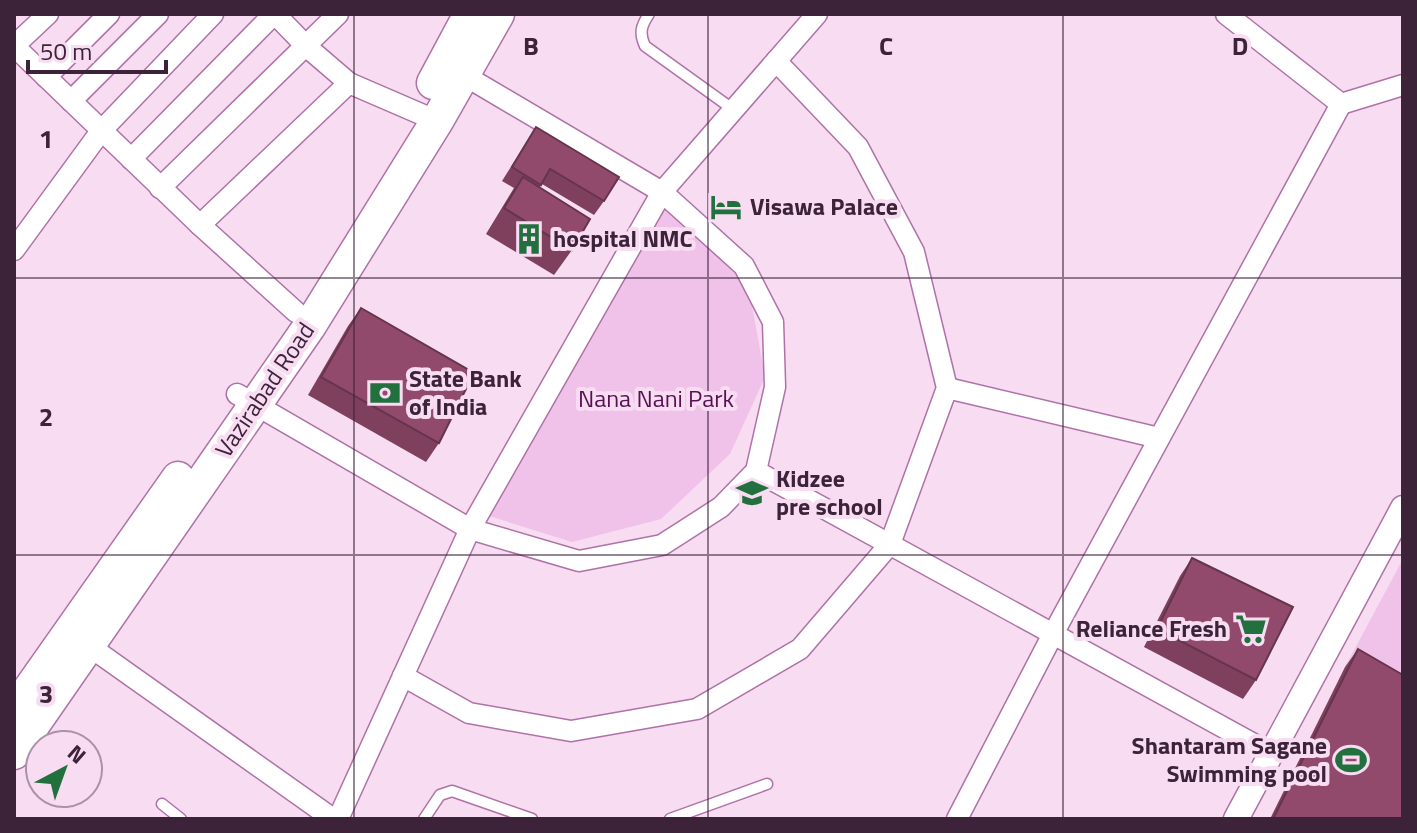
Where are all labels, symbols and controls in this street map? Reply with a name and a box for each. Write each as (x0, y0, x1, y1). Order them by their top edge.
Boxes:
scale bar (28, 24, 166, 74)
text: B (523, 26, 539, 65)
text: C (879, 26, 893, 65)
text: D (1232, 26, 1248, 65)
text: 50 m (40, 33, 92, 69)
text: 1 (39, 119, 53, 158)
place label: Visawa Palace (750, 188, 898, 224)
hotel icon: Visawa Palace (709, 190, 743, 224)
place label: hospital NMC (553, 220, 693, 256)
building icon: hospital NMC (512, 222, 546, 256)
street label: Vazirabad Road (206, 315, 323, 464)
place label: State Bank of India (409, 360, 522, 424)
bank icon: State Bank of India (368, 376, 402, 410)
park label: Nana Nani Park (578, 380, 735, 416)
text: 2 (39, 397, 53, 436)
place label: Kidzee pre school (776, 460, 883, 524)
school or university icon: Kidzee pre school (735, 476, 769, 510)
place label: Reliance Fresh (1076, 610, 1227, 646)
supermarket icon: Reliance Fresh (1234, 612, 1268, 646)
text: 3 (39, 674, 53, 713)
place label: Shantaram Sagane Swimming pool (1132, 727, 1327, 791)
north arrow (24, 729, 104, 809)
text: N (60, 736, 94, 772)
sports icon: Shantaram Sagane Swimming pool (1334, 743, 1368, 777)

